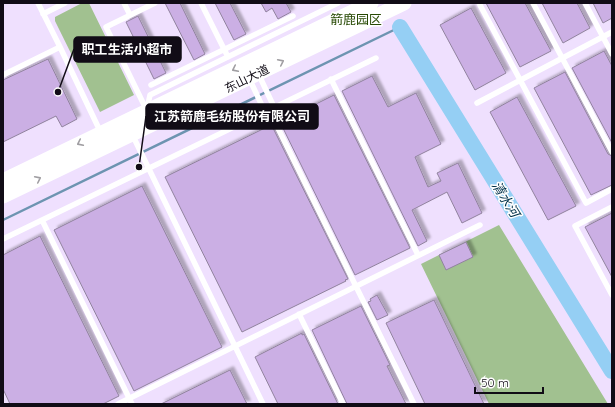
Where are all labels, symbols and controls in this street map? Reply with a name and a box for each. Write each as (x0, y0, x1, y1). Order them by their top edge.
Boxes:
district label: 箭鹿园区 (330, 11, 382, 27)
callout: 职工生活小超市 (74, 37, 181, 62)
text: 职工生活小超市 (81, 41, 173, 57)
one-way arrow (277, 59, 285, 67)
street label: 东山大道 (222, 61, 272, 96)
one-way arrow (232, 64, 239, 72)
callout: 江苏箭鹿毛纺股份有限公司 (146, 104, 318, 129)
text: 江苏箭鹿毛纺股份有限公司 (154, 108, 310, 124)
one-way arrow (77, 139, 84, 146)
one-way arrow (34, 176, 41, 184)
water label: 清水河 (489, 178, 525, 222)
scale bar (475, 369, 543, 395)
text: 50 m (481, 375, 509, 390)

